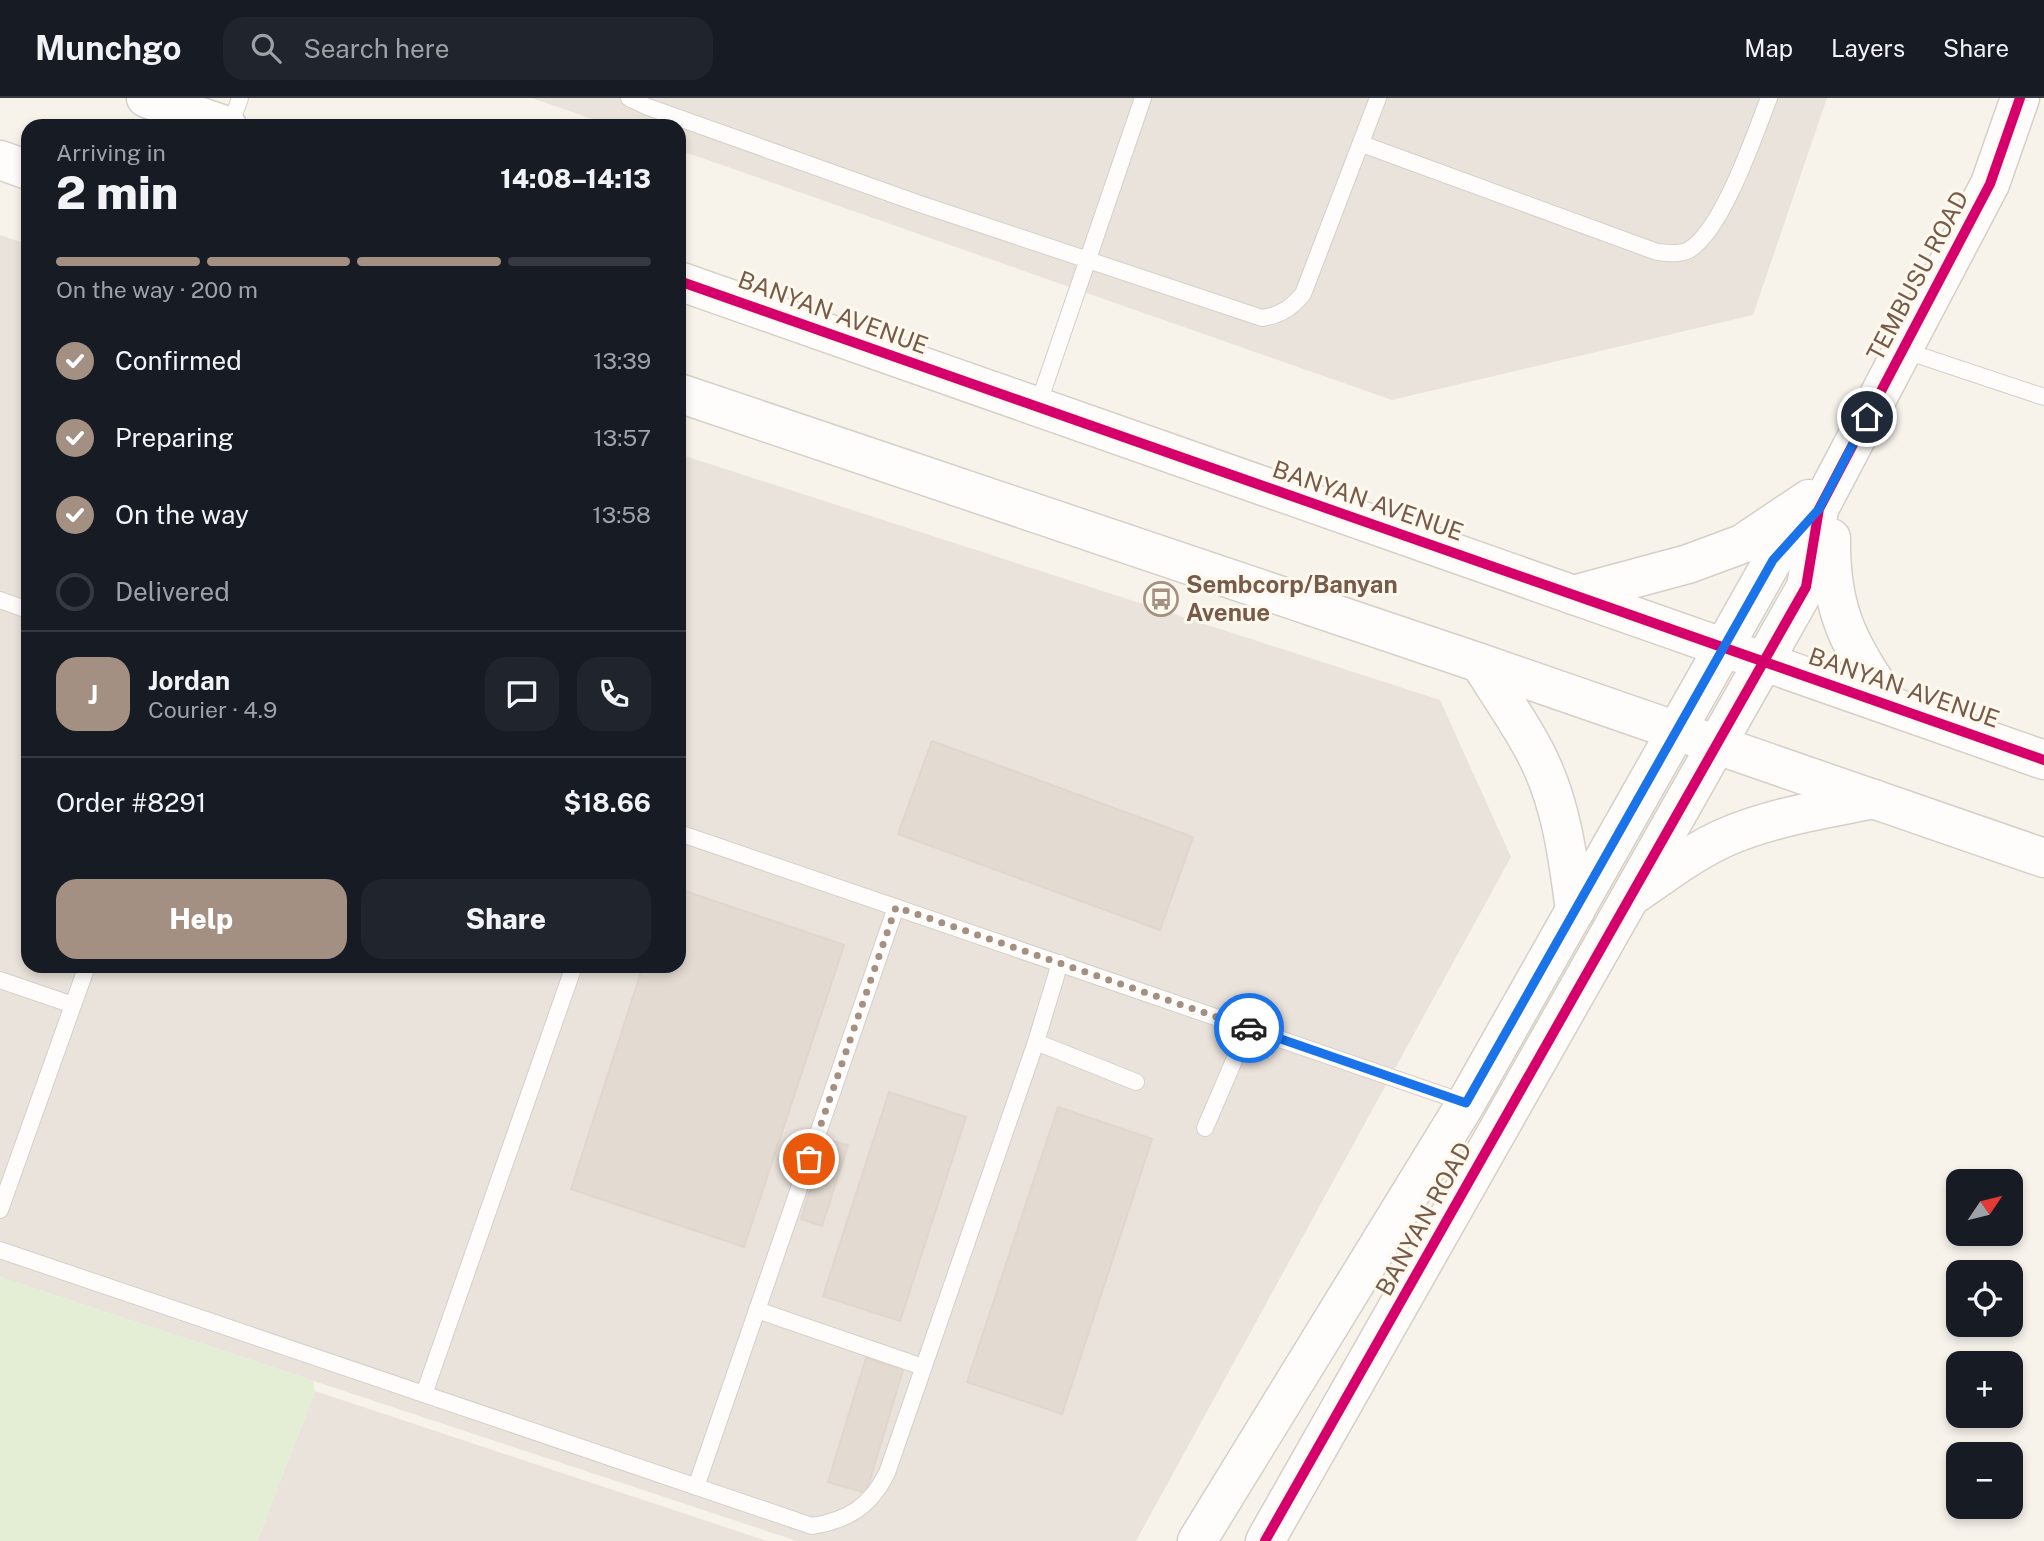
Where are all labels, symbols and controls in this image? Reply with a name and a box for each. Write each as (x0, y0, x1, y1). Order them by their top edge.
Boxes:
search box (223, 17, 713, 80)
text: Munchgo (35, 29, 181, 67)
icon: search (247, 29, 285, 67)
text: Search here (303, 33, 449, 64)
text: Map (1744, 34, 1793, 62)
text: Layers (1831, 34, 1905, 62)
text: Share (1943, 34, 2009, 62)
text: Arriving in (56, 139, 166, 166)
text: 14:08–14:13 (500, 163, 651, 194)
text: 2 min (56, 165, 178, 219)
street label: TEMBUSU ROAD (1860, 186, 1974, 365)
street label: BANYAN AVENUE (735, 265, 932, 359)
text: On the way · 200 m (56, 276, 258, 303)
icon: check (56, 342, 94, 380)
text: Confirmed (115, 345, 242, 376)
text: 13:39 (593, 347, 651, 374)
pin (1837, 387, 1897, 447)
icon: home (1848, 398, 1886, 436)
icon: check (56, 419, 94, 457)
text: Preparing (115, 422, 234, 453)
text: 13:57 (593, 424, 651, 451)
street label: BANYAN AVENUE (1269, 454, 1467, 546)
icon: check (56, 496, 94, 534)
text: On the way (115, 499, 249, 530)
text: 13:58 (592, 501, 651, 528)
place label: Sembcorp/Banyan Avenue (1186, 570, 1398, 626)
text: Delivered (115, 576, 230, 607)
bus stop icon: Sembcorp/Banyan Avenue (1142, 580, 1180, 618)
street label: BANYAN AVENUE (1805, 641, 2003, 733)
button: chat (485, 657, 559, 731)
button: phone (577, 657, 651, 731)
text: Jordan (148, 665, 230, 696)
text: J (88, 679, 98, 710)
text: Courier · 4.9 (148, 696, 277, 723)
text: Order #8291 (56, 787, 206, 818)
text: $18.66 (563, 787, 651, 818)
button: Help (56, 879, 347, 959)
button: Share (361, 879, 651, 959)
courier (1214, 993, 1284, 1063)
icon: car (1230, 1009, 1268, 1047)
pin (779, 1129, 839, 1189)
street label: BANYAN ROAD (1369, 1137, 1477, 1300)
icon: bag (790, 1140, 828, 1178)
north arrow (1946, 1169, 2023, 1246)
map controls (1946, 1169, 2023, 1519)
button: locate (1946, 1260, 2023, 1337)
button: + (1946, 1351, 2023, 1428)
button: − (1946, 1442, 2023, 1519)

